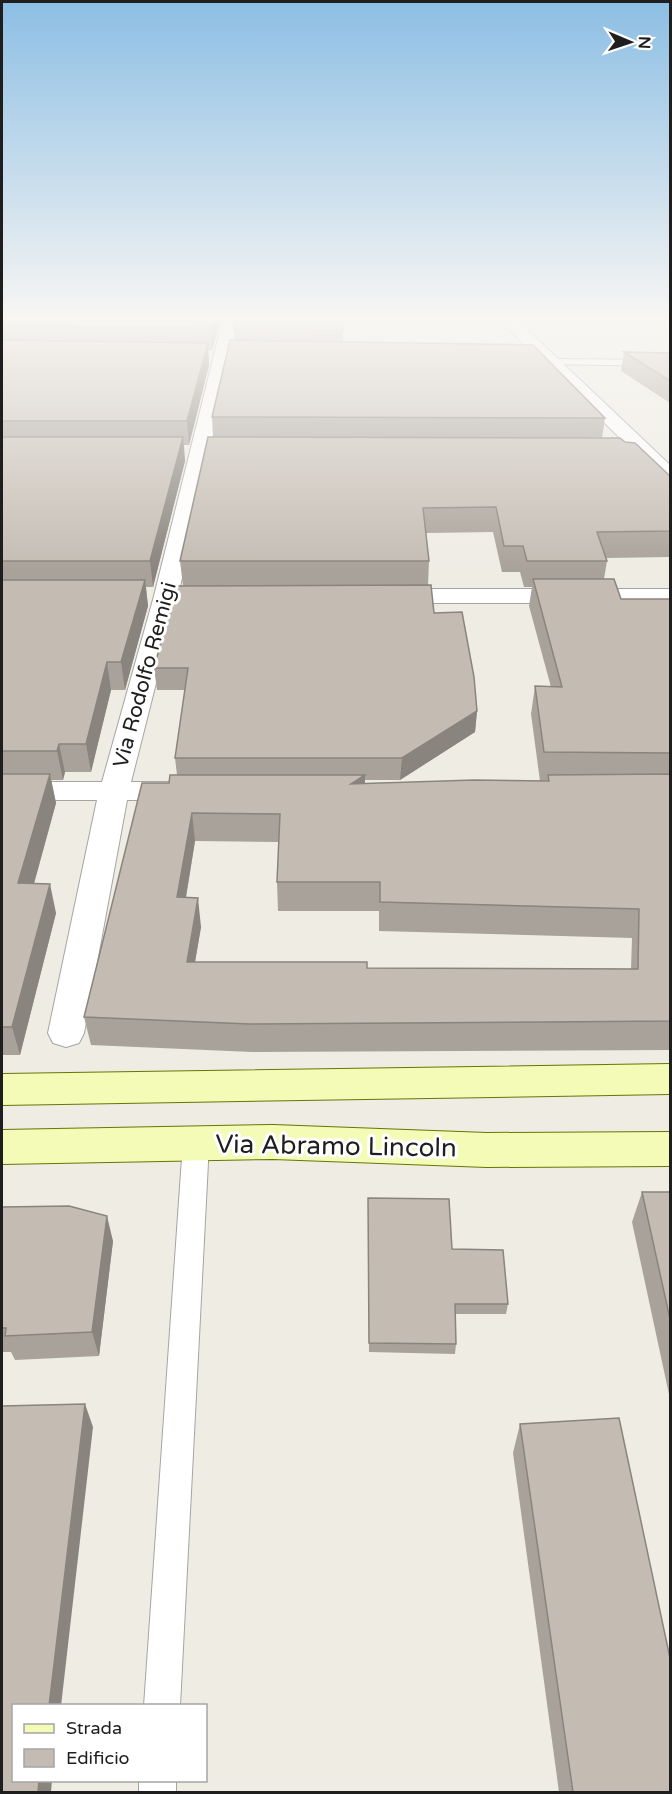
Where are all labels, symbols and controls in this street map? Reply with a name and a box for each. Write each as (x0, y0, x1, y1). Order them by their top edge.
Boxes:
north arrow (600, 12, 660, 72)
text: N (634, 36, 654, 49)
street label: Via Rodolfo Remigi (108, 579, 182, 771)
street label: Via Abramo Lincoln (215, 1128, 457, 1164)
legend (12, 1704, 207, 1782)
text: Strada (66, 1717, 122, 1739)
text: Edificio (66, 1747, 130, 1769)

